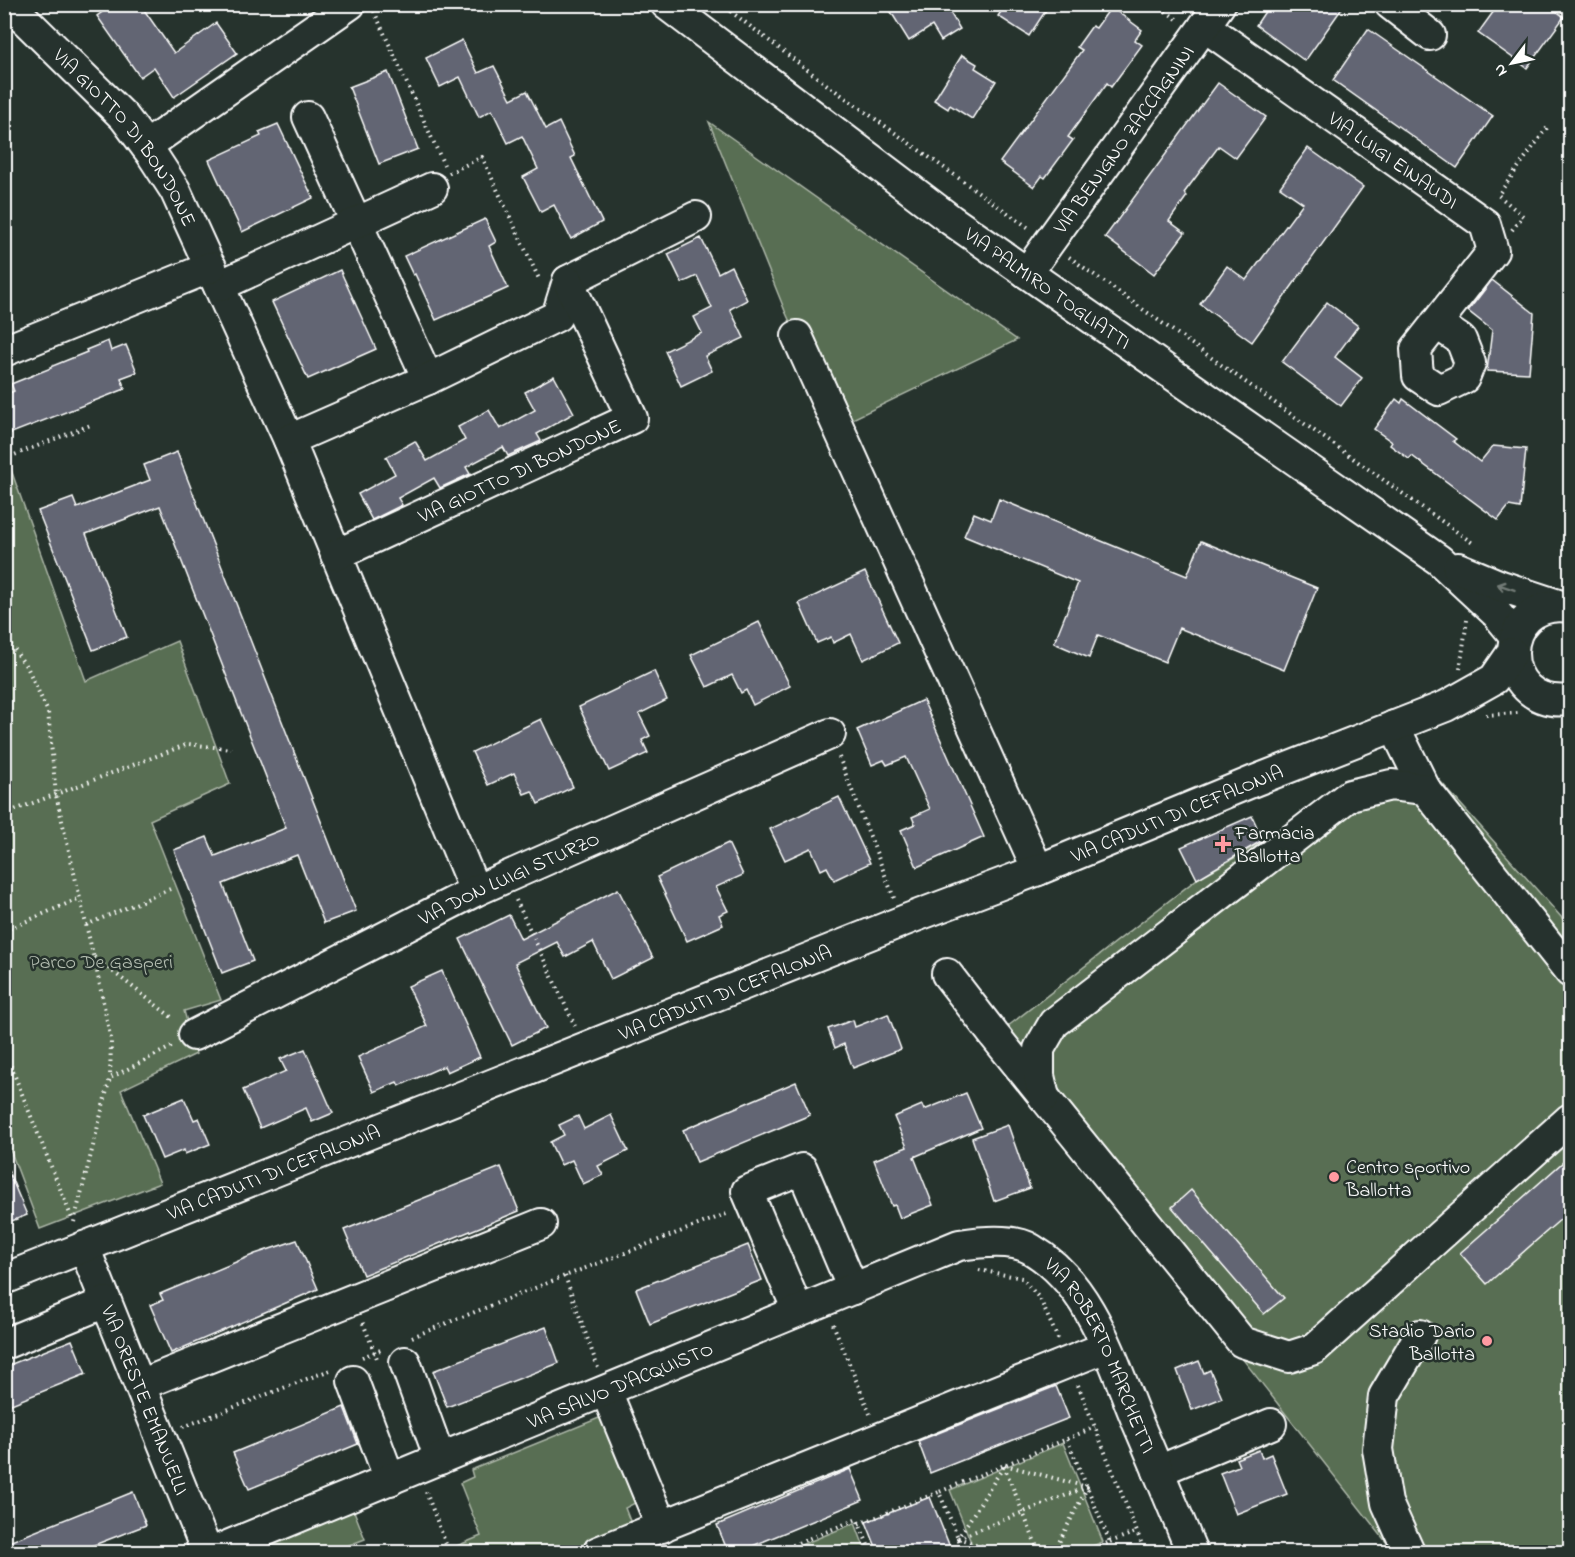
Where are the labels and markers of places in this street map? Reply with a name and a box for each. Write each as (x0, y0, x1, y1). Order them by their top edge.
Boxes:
place label: Farmacia Ballotta (1234, 820, 1315, 872)
marker: Farmacia Ballotta (1216, 837, 1230, 851)
place label: Centro sportivo Ballotta (1345, 1154, 1470, 1206)
marker: Centro sportivo Ballotta (1327, 1170, 1341, 1184)
place label: Stadio Dario Ballotta (1369, 1318, 1475, 1370)
marker: Stadio Dario Ballotta (1480, 1334, 1494, 1348)

